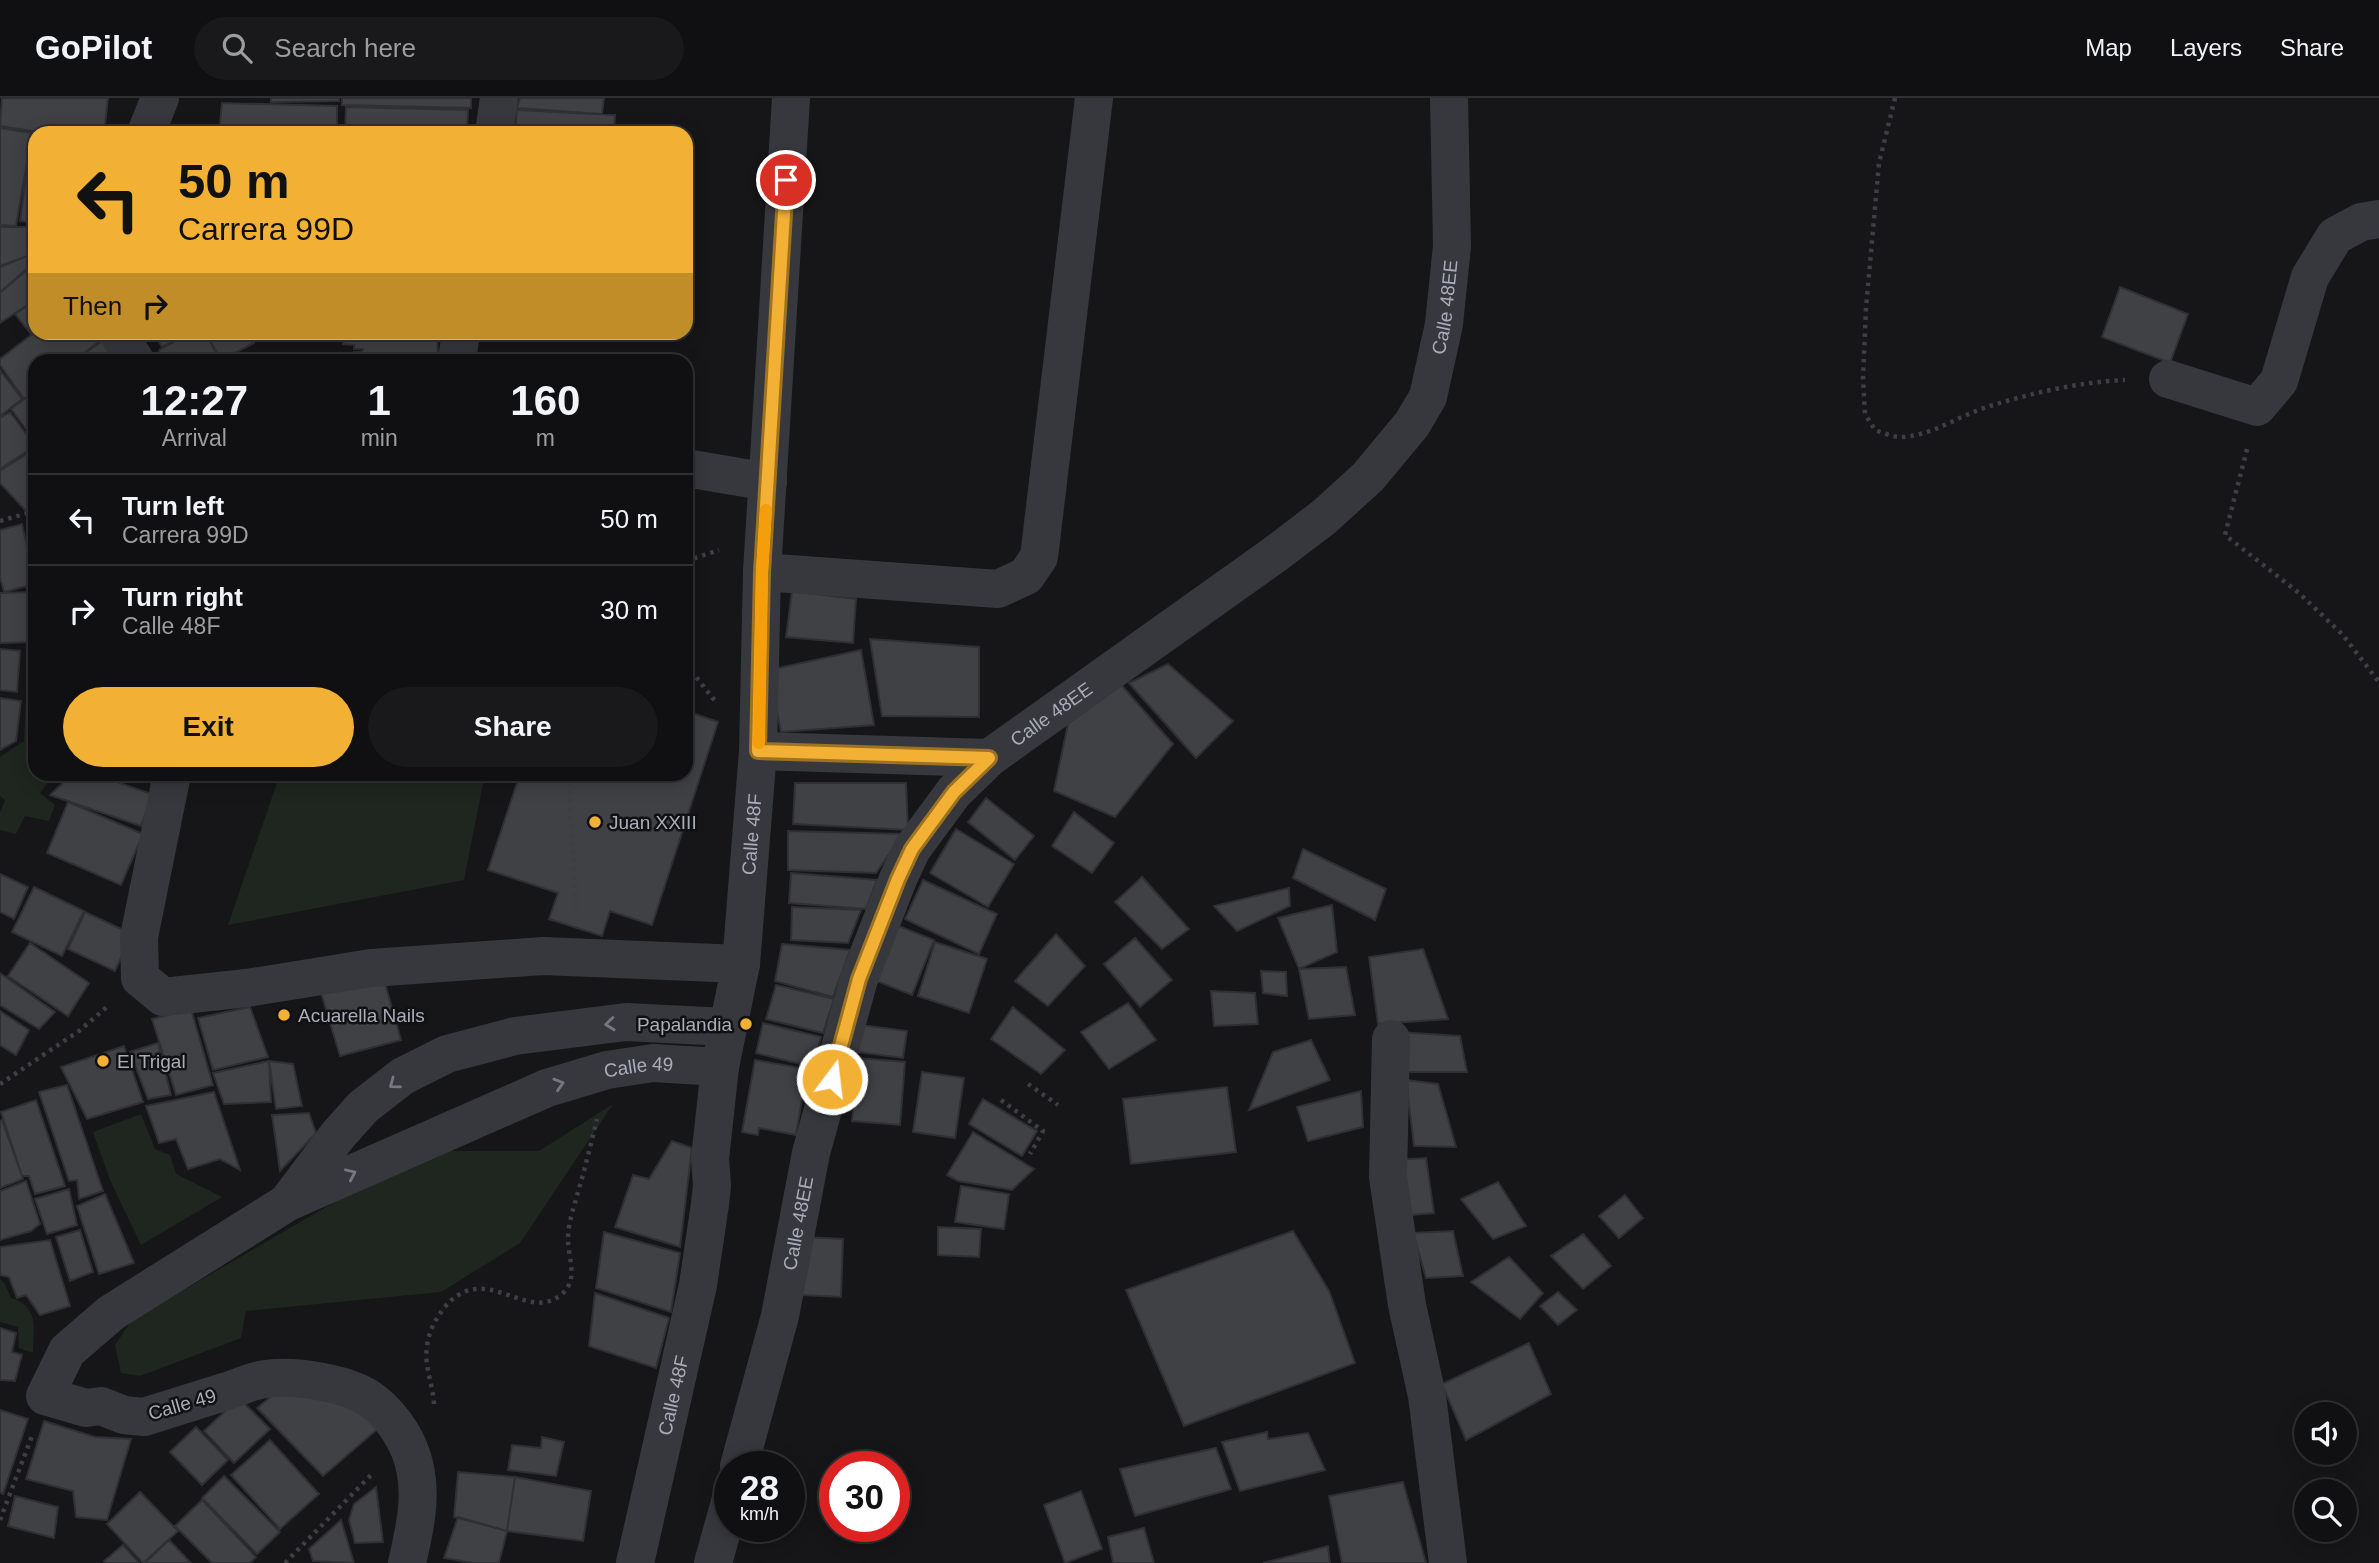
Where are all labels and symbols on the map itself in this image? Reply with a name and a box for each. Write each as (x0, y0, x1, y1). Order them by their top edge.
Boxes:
pin (756, 150, 816, 210)
street label: Calle 48EE (1428, 259, 1462, 356)
street label: Calle 48EE (1006, 678, 1096, 750)
street label: Calle 48F (738, 793, 766, 876)
place label: Juan XXIII (609, 812, 697, 833)
marker: Juan XXIII (587, 814, 603, 830)
place label: Acuarella Nails (298, 1005, 425, 1026)
marker: Acuarella Nails (276, 1007, 292, 1023)
place label: Papalandia (637, 1014, 732, 1035)
one-way arrow (605, 1016, 616, 1031)
marker: Papalandia (738, 1016, 754, 1032)
position arrow (795, 1042, 869, 1116)
place label: El Trigal (117, 1051, 186, 1072)
marker: El Trigal (95, 1053, 111, 1069)
street label: Calle 49 (602, 1053, 674, 1081)
one-way arrow (389, 1075, 401, 1088)
one-way arrow (553, 1078, 565, 1093)
one-way arrow (343, 1168, 356, 1182)
street label: Calle 48EE (779, 1175, 817, 1272)
street label: Calle 48F (654, 1353, 693, 1437)
street label: Calle 49 (146, 1385, 219, 1424)
speed limit sign: 30 (819, 1451, 910, 1542)

